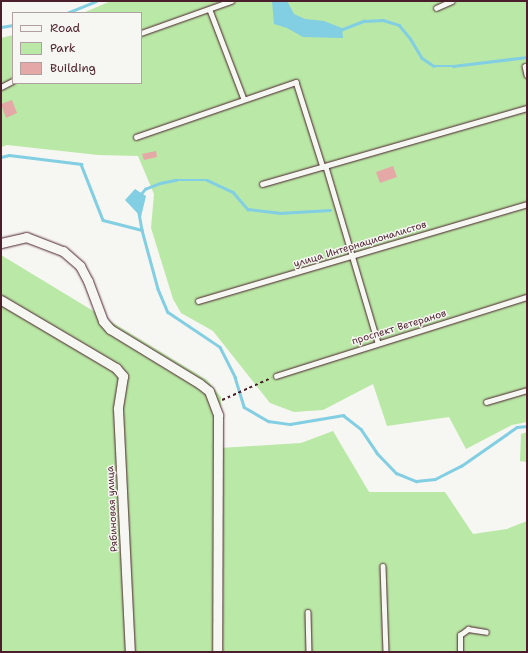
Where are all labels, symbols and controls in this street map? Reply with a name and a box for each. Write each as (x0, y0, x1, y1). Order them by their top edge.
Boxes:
legend (12, 12, 142, 84)
text: Road (50, 20, 80, 36)
text: Park (50, 40, 76, 56)
text: Building (50, 60, 96, 76)
street label: улица Интернационалистов (292, 218, 428, 270)
street label: проспект Ветеранов (350, 307, 448, 347)
street label: Рябиновая улица (104, 466, 120, 552)

